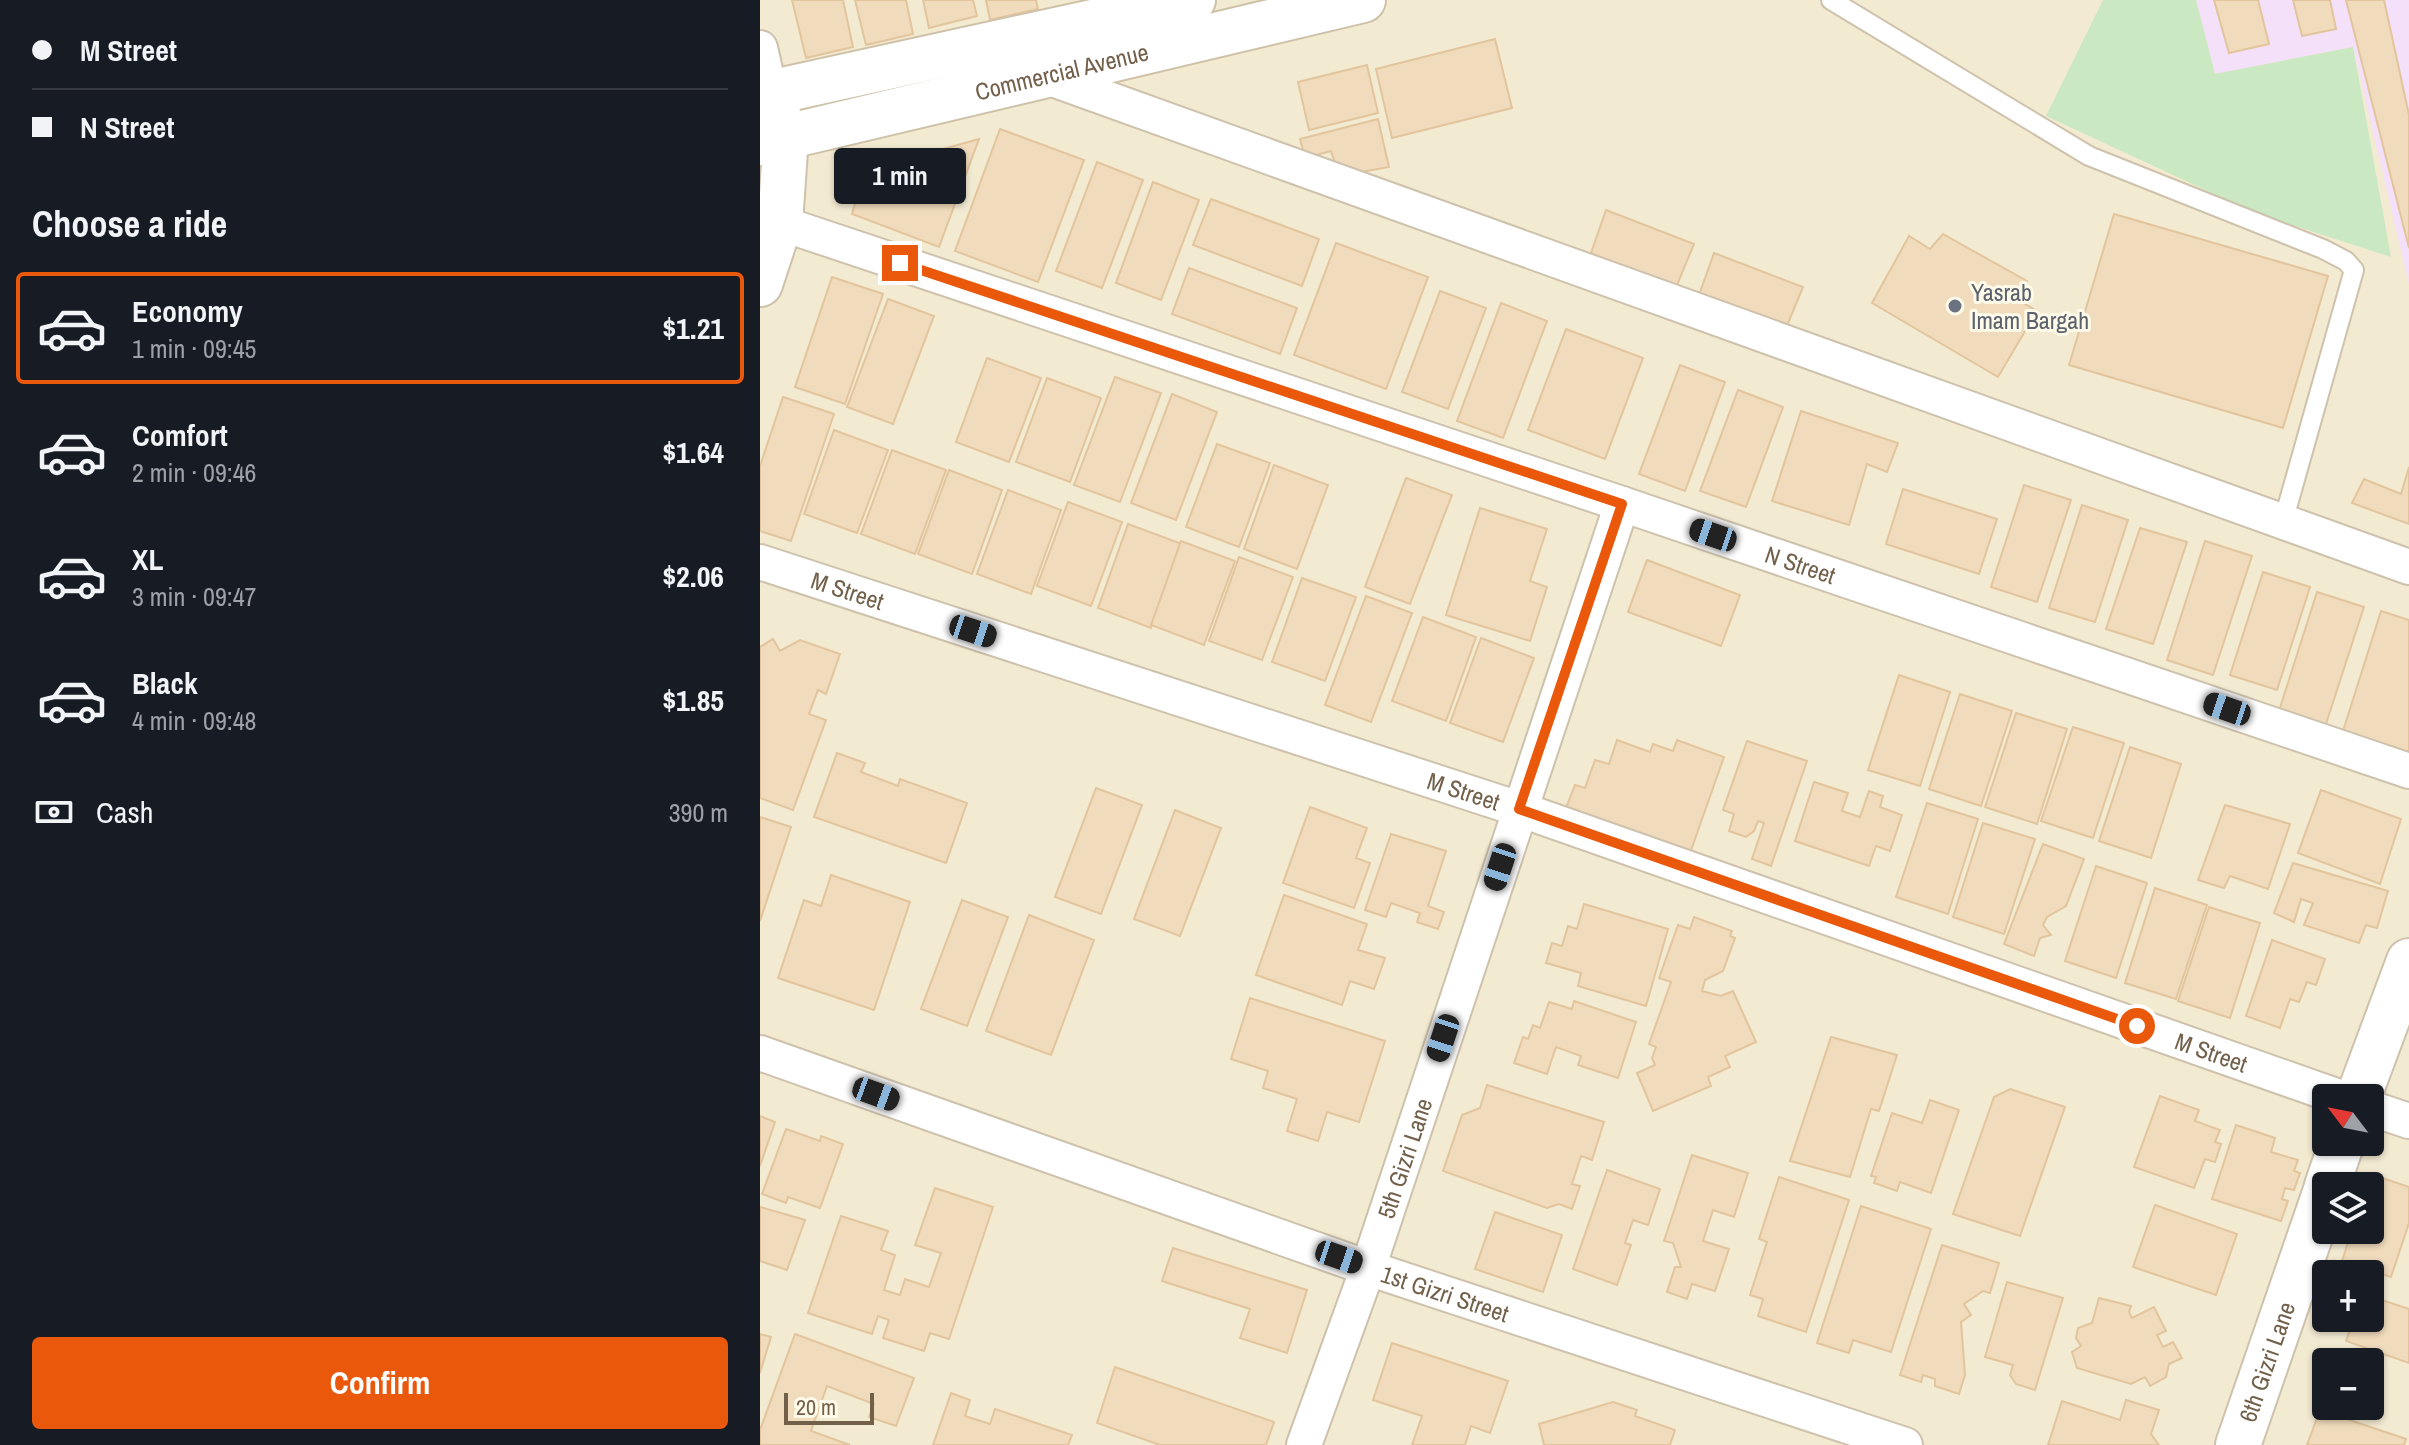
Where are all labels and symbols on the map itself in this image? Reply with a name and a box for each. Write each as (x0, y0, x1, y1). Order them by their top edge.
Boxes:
street label: Commercial Avenue (972, 35, 1151, 107)
callout: 1 min (834, 147, 966, 203)
route end (882, 245, 918, 281)
place label: Yasrab Imam Bargah (1971, 276, 2089, 336)
marker: Yasrab Imam Bargah (1946, 297, 1964, 315)
car (1686, 516, 1740, 554)
street label: N Street (1761, 538, 1840, 591)
street label: M Street (807, 564, 888, 617)
car (946, 612, 1000, 650)
car (2200, 690, 2254, 728)
street label: M Street (1423, 764, 1505, 818)
car (1481, 840, 1519, 894)
route start (2119, 1008, 2155, 1044)
car (1424, 1011, 1462, 1065)
street label: M Street (2171, 1025, 2252, 1080)
car (849, 1075, 903, 1113)
north arrow (2312, 1084, 2384, 1156)
street label: 5th Gizri Lane (1370, 1094, 1439, 1222)
car (1312, 1238, 1366, 1276)
street label: 1st Gizri Street (1377, 1257, 1513, 1329)
street label: 6th Gizri Lane (2231, 1298, 2302, 1426)
scale bar (784, 1389, 874, 1425)

